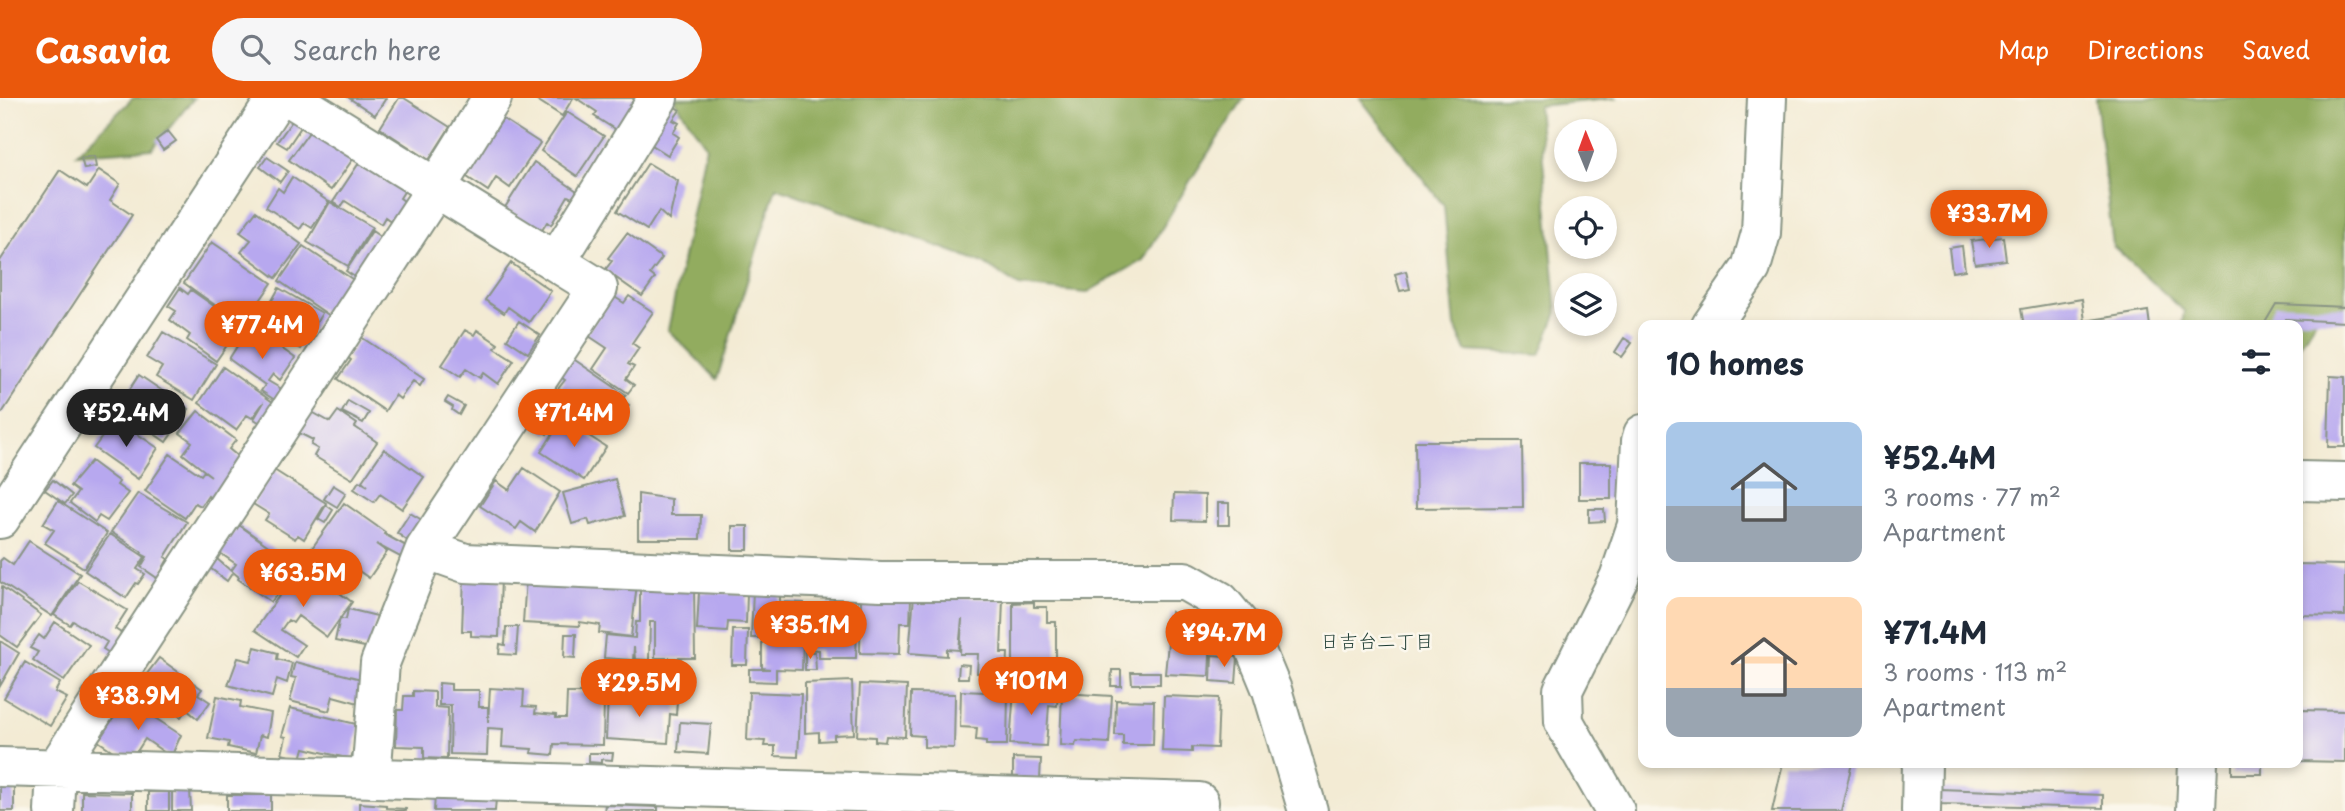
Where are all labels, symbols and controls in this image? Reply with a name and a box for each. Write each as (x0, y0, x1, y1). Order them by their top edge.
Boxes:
search box (212, 18, 702, 81)
text: Casavia (35, 24, 170, 74)
icon: search (236, 30, 274, 68)
text: Search here (292, 30, 441, 69)
text: Map (1998, 31, 2049, 67)
text: Directions (2087, 31, 2204, 67)
text: Saved (2242, 31, 2310, 67)
north arrow (1554, 119, 1617, 182)
map controls (1554, 119, 1617, 336)
pin: ¥33.7M (1932, 190, 2046, 250)
text: ¥33.7M (1946, 195, 2032, 230)
button: locate (1554, 196, 1617, 259)
button: layers (1554, 273, 1617, 336)
pin: ¥77.4M (205, 302, 319, 361)
text: ¥77.4M (220, 306, 304, 341)
text: 10 homes (1666, 340, 1804, 385)
icon: filters (2237, 343, 2275, 381)
pin: ¥52.4M (69, 390, 183, 449)
pin: ¥71.4M (517, 390, 631, 449)
text: ¥52.4M (83, 394, 169, 429)
text: ¥71.4M (534, 394, 614, 429)
text: ¥52.4M (1883, 434, 1996, 479)
icon: home (1722, 450, 1806, 534)
text: 3 rooms · 77 m² (1883, 479, 2061, 514)
text: Apartment (1883, 514, 2006, 549)
pin: ¥63.5M (246, 550, 360, 609)
text: ¥63.5M (260, 554, 346, 589)
pin: ¥35.1M (753, 602, 867, 661)
text: ¥35.1M (770, 606, 850, 641)
text: ¥71.4M (1883, 609, 1987, 654)
pin: ¥94.7M (1167, 610, 1281, 669)
text: ¥94.7M (1182, 614, 1266, 649)
icon: home (1722, 625, 1806, 709)
district label: 日吉台二丁目 (1320, 626, 1434, 654)
text: 3 rooms · 113 m² (1883, 654, 2067, 689)
pin: ¥101M (982, 658, 1080, 717)
pin: ¥29.5M (582, 660, 696, 719)
text: ¥101M (994, 662, 1068, 697)
text: ¥29.5M (597, 664, 681, 699)
pin: ¥38.9M (81, 672, 195, 732)
text: ¥38.9M (95, 677, 181, 712)
text: Apartment (1883, 689, 2006, 724)

